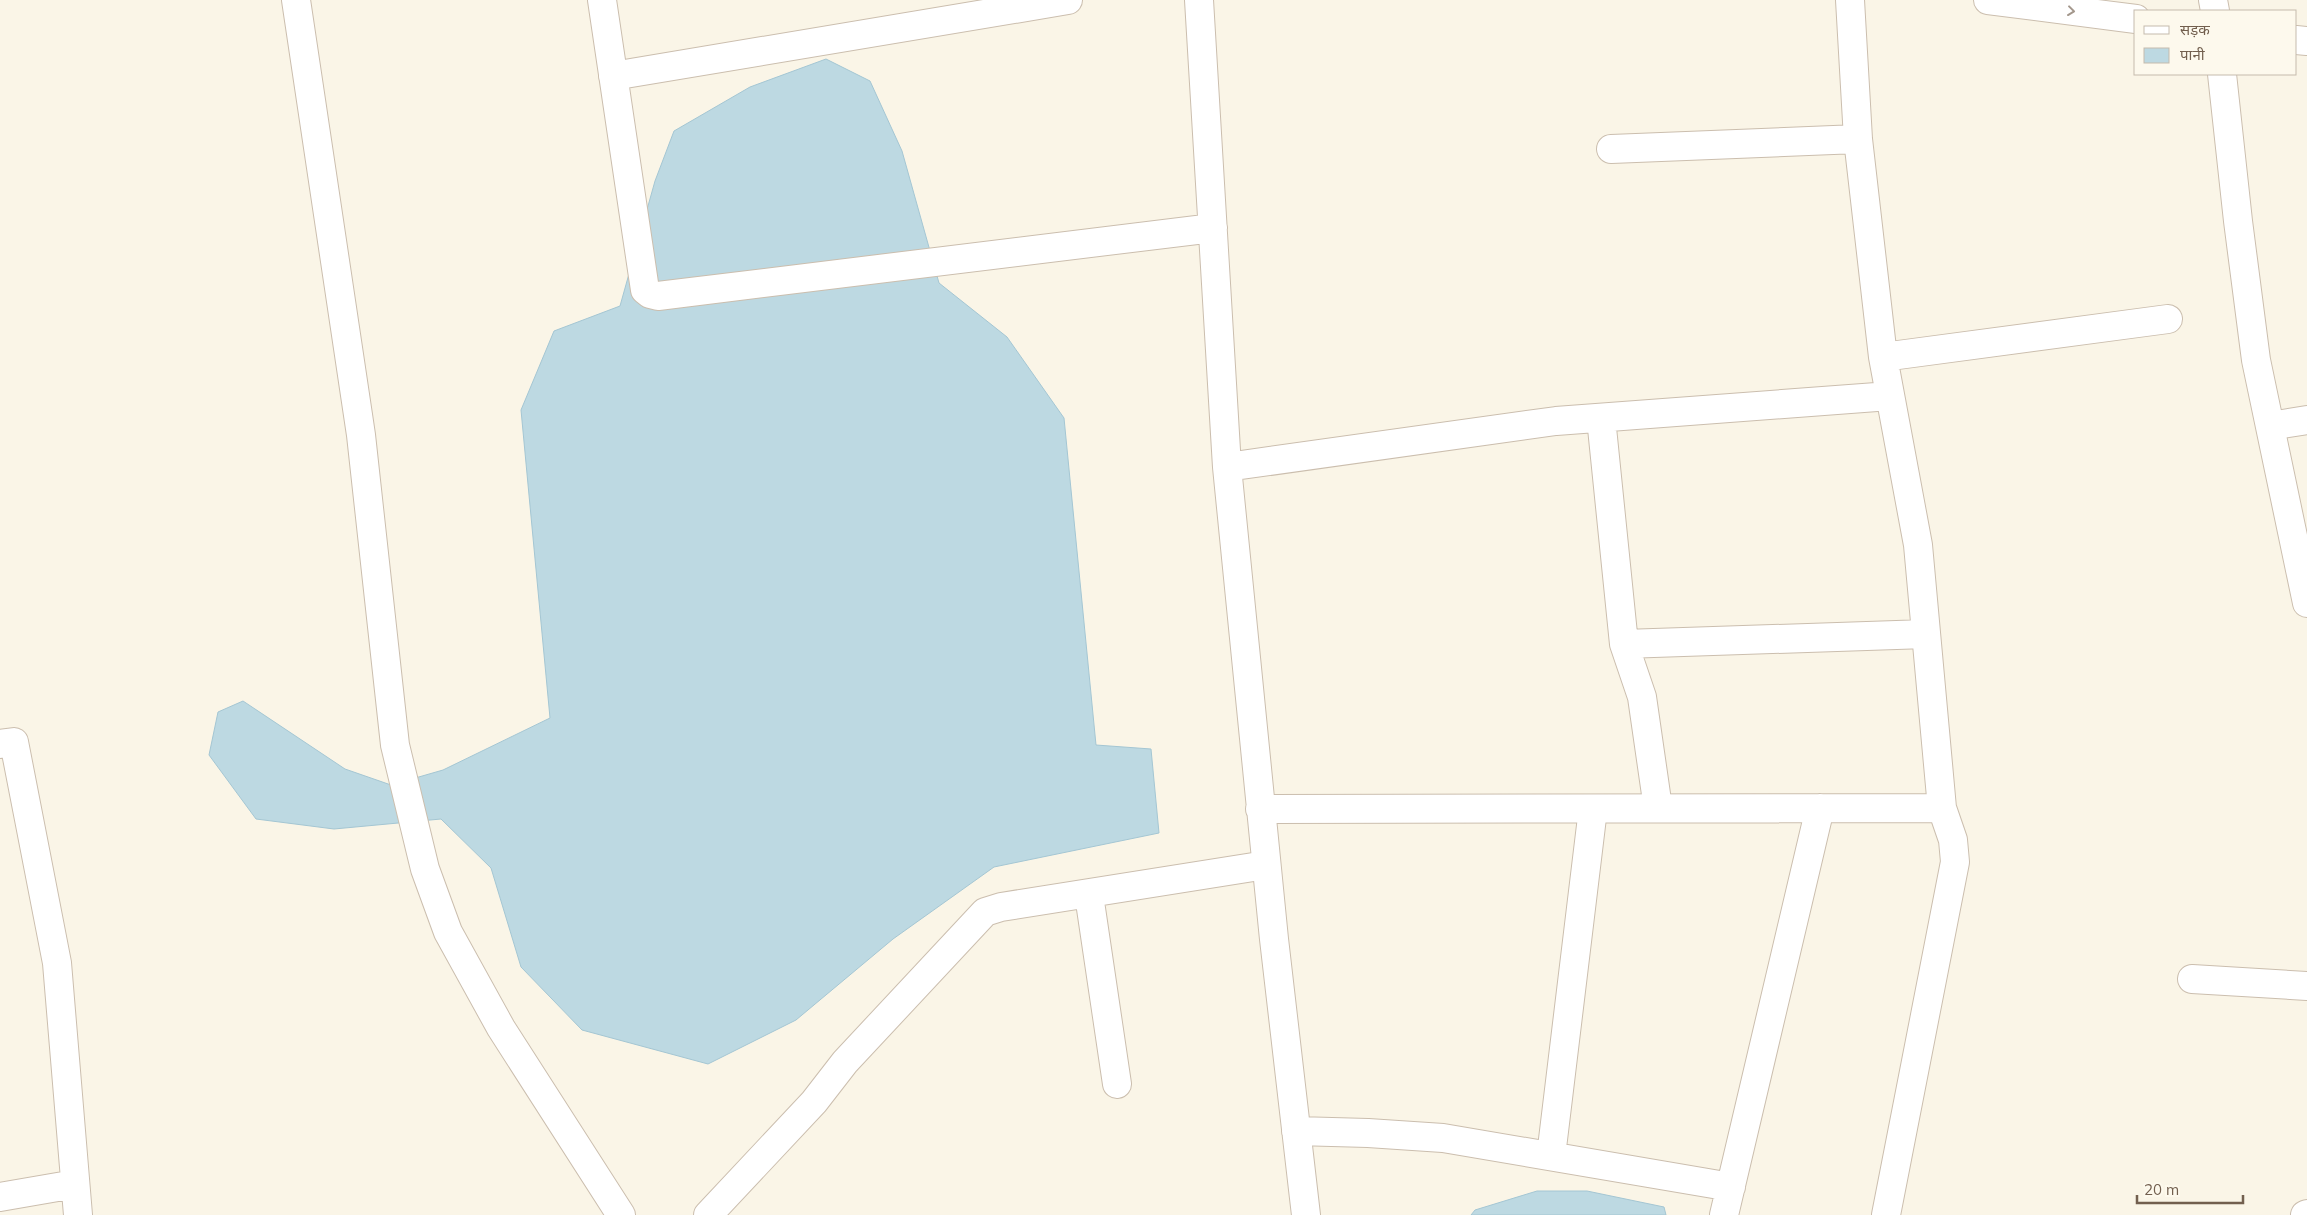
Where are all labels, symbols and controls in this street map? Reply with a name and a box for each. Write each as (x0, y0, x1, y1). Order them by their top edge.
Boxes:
one-way arrow (2067, 5, 2075, 16)
legend (2134, 10, 2297, 75)
text: सड़क (2180, 20, 2210, 39)
text: पानी (2180, 45, 2206, 64)
scale bar (2137, 1172, 2243, 1204)
text: 20 m (2144, 1180, 2179, 1199)

